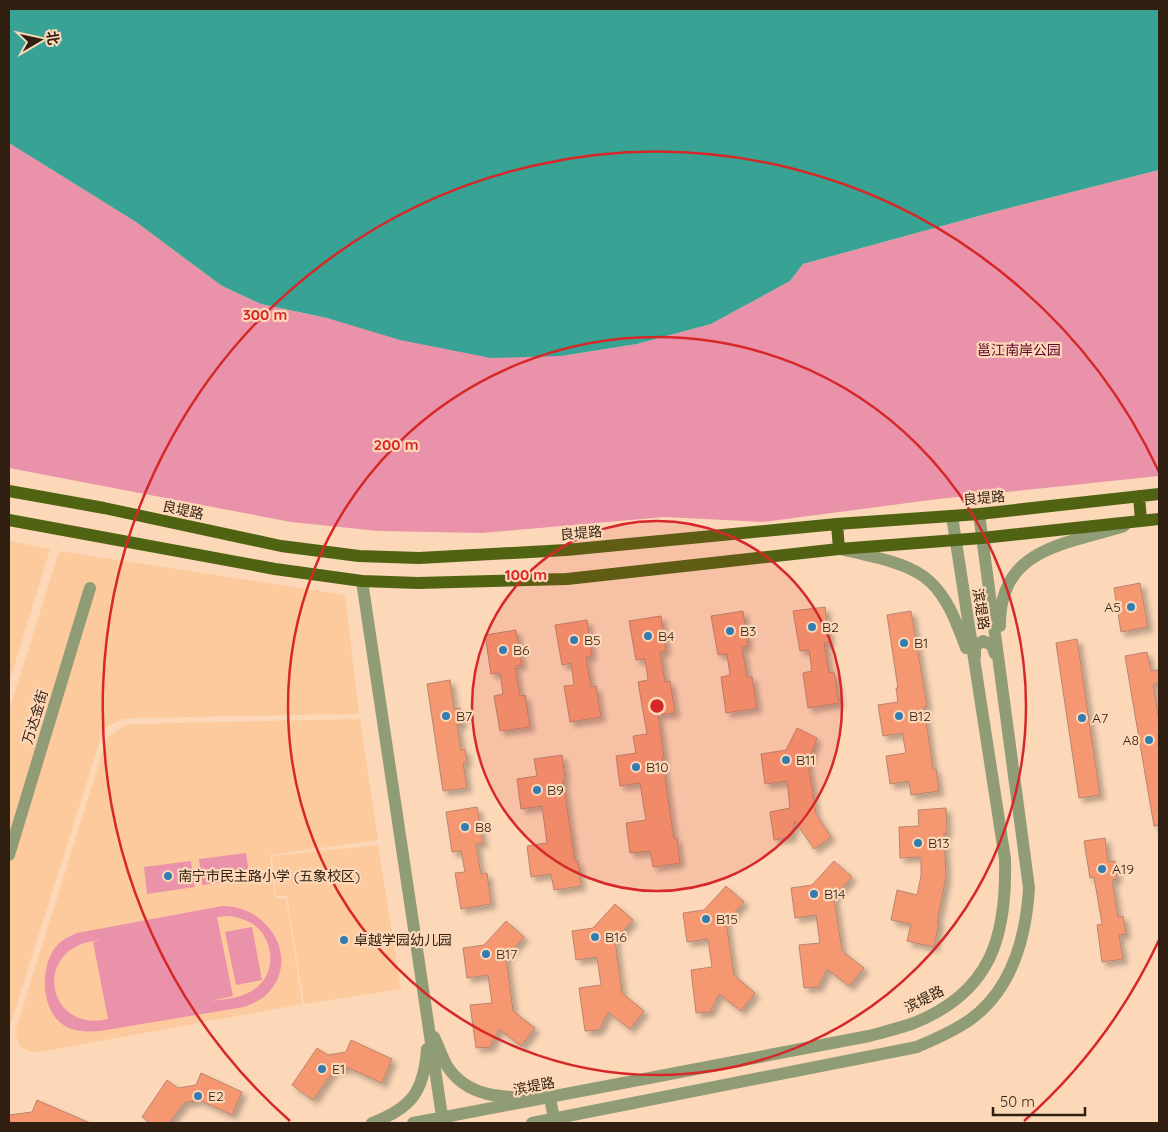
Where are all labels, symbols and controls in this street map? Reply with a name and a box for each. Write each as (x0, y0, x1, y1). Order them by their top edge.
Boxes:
north arrow (15, 15, 65, 65)
text: 北 (43, 30, 63, 46)
text: 300 m (243, 305, 287, 324)
park label: 邕江南岸公园 (977, 341, 1061, 359)
text: 200 m (374, 435, 419, 454)
street label: 良堤路 (962, 487, 1006, 509)
street label: 良堤路 (161, 497, 205, 523)
street label: 良堤路 (559, 522, 603, 544)
text: 100 m (505, 565, 547, 584)
street label: 滨堤路 (969, 587, 993, 631)
place label: A5 (1104, 598, 1121, 616)
marker: A5 (1125, 601, 1137, 613)
place label: B2 (822, 618, 839, 636)
marker: B2 (806, 621, 818, 633)
place label: B3 (740, 622, 756, 640)
marker: B3 (724, 625, 736, 637)
place label: B4 (658, 627, 675, 645)
marker: B4 (642, 630, 654, 642)
place label: B5 (584, 631, 601, 649)
marker: B5 (568, 634, 580, 646)
place label: B1 (914, 634, 928, 652)
marker: B1 (898, 637, 910, 649)
place label: B6 (513, 641, 530, 659)
marker: B6 (497, 644, 509, 656)
street label: 万达金街 (18, 688, 52, 746)
centre of rings (648, 697, 666, 715)
place label: B7 (456, 707, 472, 725)
place label: B12 (909, 707, 931, 725)
place label: A7 (1092, 709, 1108, 727)
marker: B7 (440, 710, 452, 722)
marker: B12 (893, 710, 905, 722)
marker: A7 (1076, 712, 1088, 724)
place label: A8 (1122, 731, 1139, 749)
marker: A8 (1143, 734, 1155, 746)
place label: B11 (796, 751, 815, 769)
marker: B11 (780, 754, 792, 766)
place label: B10 (646, 758, 669, 776)
marker: B10 (630, 761, 642, 773)
place label: B9 (547, 781, 564, 799)
marker: B9 (531, 784, 543, 796)
place label: B8 (475, 818, 492, 836)
marker: B8 (459, 821, 471, 833)
place label: B13 (928, 834, 950, 852)
marker: B13 (912, 837, 924, 849)
place label: A19 (1112, 860, 1134, 878)
marker: A19 (1096, 863, 1108, 875)
place label: 南宁市民主路小学 (五象校区) (178, 867, 360, 885)
marker: 南宁市民主路小学 (五象校区) (162, 870, 174, 882)
place label: B14 (824, 885, 845, 903)
marker: B14 (808, 888, 820, 900)
place label: B15 (716, 910, 738, 928)
marker: B15 (700, 913, 712, 925)
place label: B16 (605, 928, 627, 946)
place label: 卓越学园幼儿园 (354, 931, 452, 949)
marker: B16 (589, 931, 601, 943)
marker: 卓越学园幼儿园 (338, 934, 350, 946)
place label: B17 (496, 945, 517, 963)
marker: B17 (480, 948, 492, 960)
street label: 滨堤路 (901, 981, 947, 1017)
place label: E1 (332, 1060, 345, 1078)
marker: E1 (316, 1063, 328, 1075)
street label: 滨堤路 (512, 1073, 556, 1099)
scale bar (993, 1084, 1086, 1116)
place label: E2 (208, 1087, 224, 1105)
marker: E2 (192, 1090, 204, 1102)
text: 50 m (1000, 1092, 1035, 1111)

